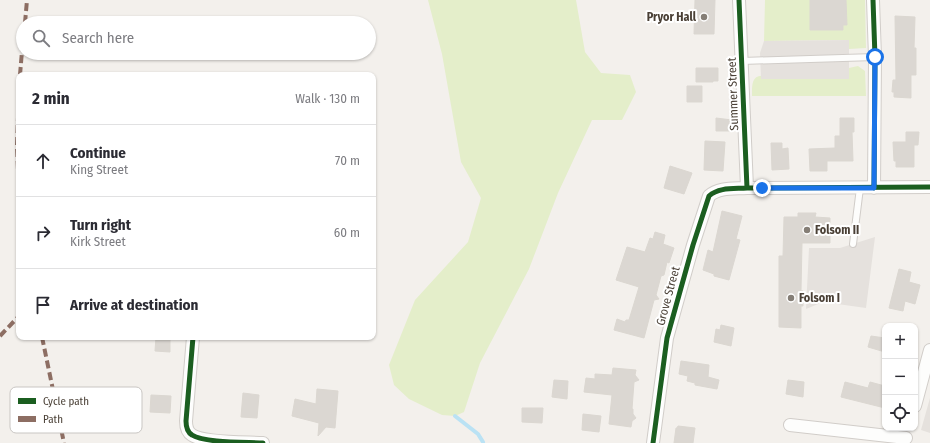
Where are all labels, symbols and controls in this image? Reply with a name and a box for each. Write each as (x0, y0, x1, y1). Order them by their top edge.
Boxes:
place label: Pryor Hall (647, 10, 697, 24)
marker: Pryor Hall (699, 12, 709, 22)
search box (16, 16, 376, 60)
icon: search (30, 27, 52, 49)
text: Search here (62, 29, 134, 47)
route start (866, 48, 884, 66)
street label: Summer Street (725, 57, 741, 131)
text: 2 min (32, 88, 70, 109)
text: Walk · 130 m (295, 91, 360, 106)
text: Continue (70, 144, 126, 162)
icon: ahead (32, 150, 54, 172)
text: 70 m (335, 153, 360, 168)
text: King Street (70, 162, 128, 177)
route end (753, 179, 771, 197)
text: Turn right (70, 216, 131, 234)
icon: right (32, 222, 54, 244)
place label: Folsom II (815, 223, 859, 237)
text: 60 m (334, 225, 360, 240)
marker: Folsom II (802, 225, 812, 235)
text: Kirk Street (70, 234, 126, 249)
street label: Grove Street (653, 265, 683, 327)
place label: Folsom I (799, 291, 840, 305)
marker: Folsom I (786, 293, 796, 303)
icon: arrive (32, 294, 54, 316)
text: Arrive at destination (70, 296, 198, 314)
map controls (882, 323, 918, 431)
button: + (882, 323, 918, 359)
button: − (882, 359, 918, 395)
legend (10, 387, 142, 433)
text: Cycle path (43, 395, 89, 408)
button: locate (882, 395, 918, 431)
text: Path (43, 413, 63, 426)

